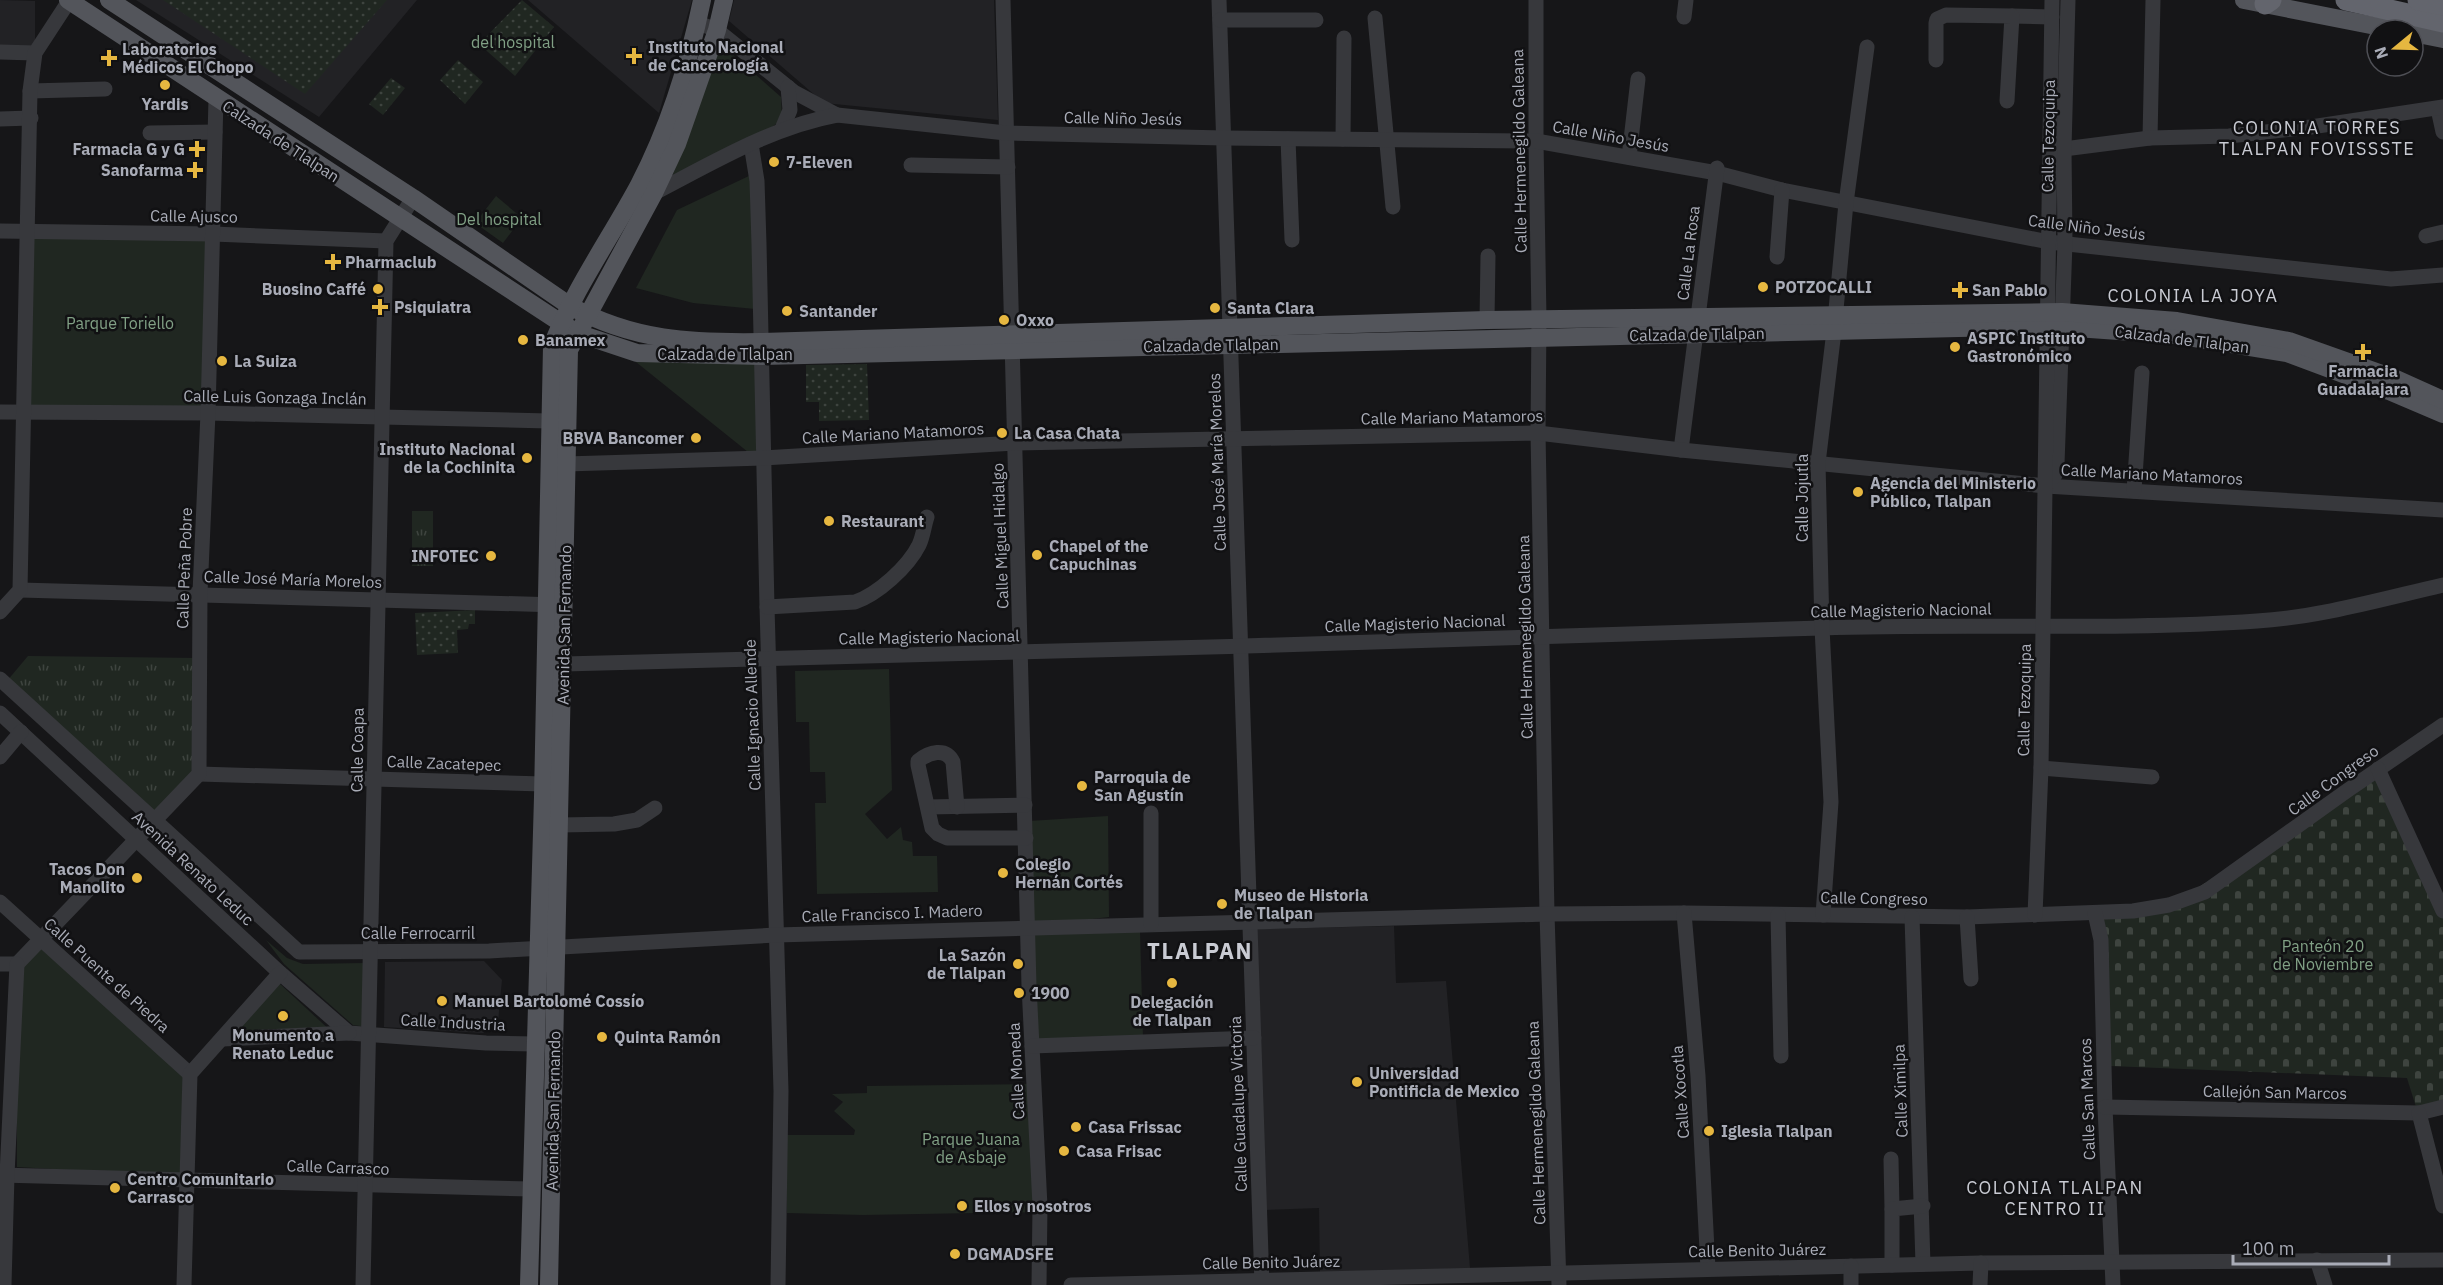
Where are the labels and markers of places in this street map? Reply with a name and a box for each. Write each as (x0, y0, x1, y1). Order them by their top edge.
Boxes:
place label: Instituto Nacional de Cancerología (648, 37, 784, 75)
place label: Laboratorios Médicos El Chopo (122, 39, 254, 77)
marker: Instituto Nacional de Cancerología (625, 47, 643, 65)
marker: Laboratorios Médicos El Chopo (100, 49, 118, 67)
marker: Yardis (158, 78, 172, 92)
place label: Yardis (141, 94, 189, 114)
place label: Farmacia G y G (72, 139, 185, 159)
marker: Farmacia G y G (190, 142, 204, 156)
place label: 7-Eleven (786, 152, 852, 172)
marker: 7-Eleven (767, 155, 781, 169)
place label: Sanofarma (101, 160, 183, 180)
marker: Sanofarma (188, 163, 202, 177)
place label: Pharmaclub (345, 252, 437, 272)
marker: Pharmaclub (326, 255, 340, 269)
place label: POTZOCALLI (1775, 277, 1872, 297)
place label: Buosino Caffé (262, 279, 366, 299)
marker: POTZOCALLI (1756, 280, 1770, 294)
place label: San Pablo (1972, 280, 2047, 300)
marker: Buosino Caffé (371, 282, 385, 296)
marker: San Pablo (1953, 283, 1967, 297)
place label: Psiquiatra (394, 297, 471, 317)
marker: Psiquiatra (371, 298, 389, 316)
place label: Santa Clara (1227, 298, 1314, 318)
place label: Santander (799, 301, 878, 321)
marker: Santa Clara (1208, 301, 1222, 315)
marker: Santander (780, 304, 794, 318)
place label: Oxxo (1016, 310, 1054, 330)
marker: Oxxo (997, 313, 1011, 327)
place label: ASPIC Instituto Gastronómico (1967, 328, 2085, 366)
place label: Banamex (535, 330, 605, 350)
marker: Banamex (516, 333, 530, 347)
marker: ASPIC Instituto Gastronómico (1948, 340, 1962, 354)
marker: Farmacia Guadalajara (2356, 345, 2370, 359)
place label: La Suiza (234, 351, 297, 371)
marker: La Suiza (215, 354, 229, 368)
place label: Farmacia Guadalajara (2317, 361, 2409, 399)
place label: La Casa Chata (1014, 423, 1120, 443)
marker: La Casa Chata (995, 426, 1009, 440)
place label: BBVA Bancomer (563, 428, 685, 448)
marker: BBVA Bancomer (689, 431, 703, 445)
place label: Instituto Nacional de la Cochinita (379, 439, 515, 477)
marker: Instituto Nacional de la Cochinita (520, 451, 534, 465)
place label: Agencia del Ministerio Público, Tlalpan (1870, 473, 2036, 511)
marker: Agencia del Ministerio Público, Tlalpan (1851, 485, 1865, 499)
place label: Restaurant (841, 511, 924, 531)
marker: Restaurant (822, 514, 836, 528)
place label: Chapel of the Capuchinas (1049, 536, 1149, 574)
place label: INFOTEC (411, 546, 479, 566)
marker: Chapel of the Capuchinas (1030, 548, 1044, 562)
marker: INFOTEC (484, 549, 498, 563)
place label: Parroquia de San Agustín (1094, 767, 1191, 805)
marker: Parroquia de San Agustín (1075, 779, 1089, 793)
place label: Colegio Hernán Cortés (1015, 854, 1123, 892)
place label: Tacos Don Manolito (49, 859, 125, 897)
marker: Colegio Hernán Cortés (996, 866, 1010, 880)
marker: Tacos Don Manolito (130, 871, 144, 885)
place label: Museo de Historia de Tlalpan (1234, 885, 1368, 923)
marker: Museo de Historia de Tlalpan (1215, 897, 1229, 911)
place label: La Sazón de Tlalpan (927, 945, 1006, 983)
marker: La Sazón de Tlalpan (1011, 957, 1025, 971)
marker: Delegación de Tlalpan (1165, 976, 1179, 990)
place label: 1900 (1031, 983, 1070, 1003)
marker: 1900 (1012, 986, 1026, 1000)
place label: Manuel Bartolomé Cossío (454, 991, 644, 1011)
place label: Delegación de Tlalpan (1130, 992, 1214, 1030)
marker: Manuel Bartolomé Cossío (435, 994, 449, 1008)
marker: Monumento a Renato Leduc (276, 1009, 290, 1023)
place label: Monumento a Renato Leduc (232, 1025, 334, 1063)
place label: Quinta Ramón (614, 1027, 721, 1047)
marker: Quinta Ramón (595, 1030, 609, 1044)
place label: Universidad Pontificia de Mexico (1369, 1063, 1520, 1101)
marker: Universidad Pontificia de Mexico (1350, 1075, 1364, 1089)
place label: Casa Frissac (1088, 1117, 1182, 1137)
marker: Casa Frissac (1069, 1120, 1083, 1134)
place label: Iglesia Tlalpan (1721, 1121, 1833, 1141)
marker: Iglesia Tlalpan (1702, 1124, 1716, 1138)
place label: Casa Frisac (1076, 1141, 1162, 1161)
marker: Casa Frisac (1057, 1144, 1071, 1158)
place label: Centro Comunitario Carrasco (127, 1169, 274, 1207)
marker: Centro Comunitario Carrasco (108, 1181, 122, 1195)
place label: Ellos y nosotros (974, 1196, 1092, 1216)
marker: Ellos y nosotros (955, 1199, 969, 1213)
place label: DGMADSFE (967, 1244, 1054, 1264)
marker: DGMADSFE (948, 1247, 962, 1261)

